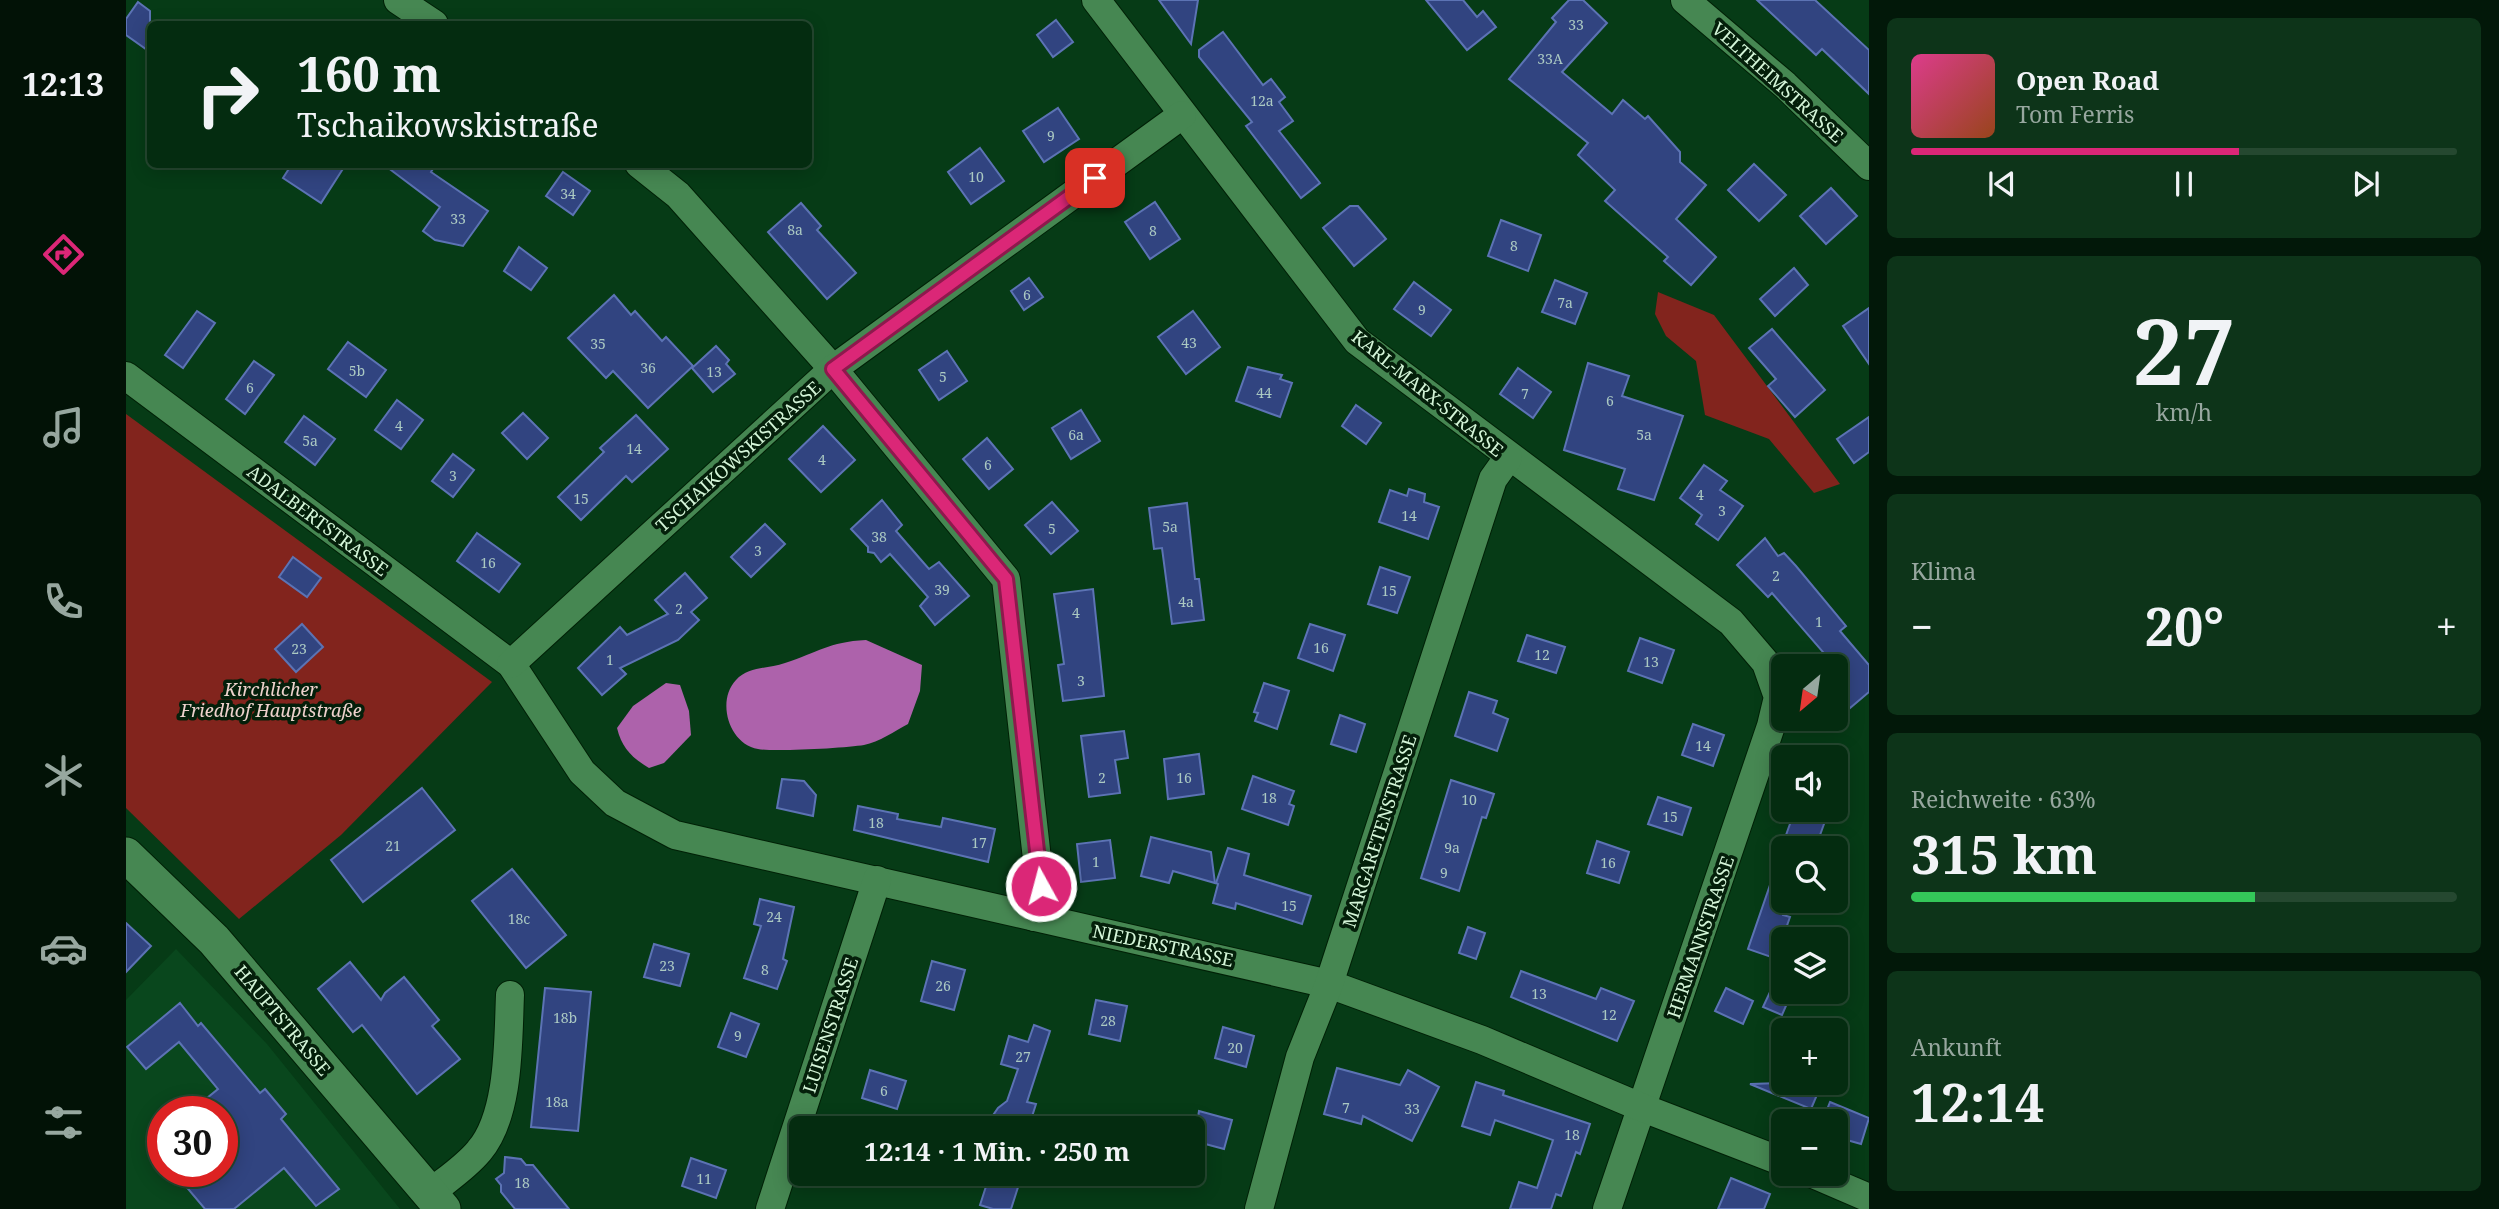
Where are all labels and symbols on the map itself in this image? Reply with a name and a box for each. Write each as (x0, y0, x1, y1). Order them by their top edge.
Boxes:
house number: 33 (1568, 15, 1584, 34)
street label: VELTHEIMSTRASSE (1707, 17, 1849, 147)
house number: 33A (1537, 49, 1563, 68)
house number: 12a (1250, 91, 1274, 110)
house number: 9 (1047, 126, 1055, 145)
pin (1065, 148, 1125, 208)
house number: 10 (968, 167, 984, 186)
house number: 34 (560, 184, 576, 203)
house number: 33 (450, 209, 466, 228)
house number: 8a (787, 220, 803, 239)
house number: 8 (1149, 221, 1157, 240)
house number: 8 (1510, 236, 1518, 255)
house number: 6 (1023, 285, 1031, 304)
house number: 7a (1557, 293, 1573, 312)
house number: 9 (1418, 300, 1426, 319)
street label: KARL-MARX-STRASSE (1347, 324, 1509, 462)
house number: 43 (1181, 333, 1197, 352)
house number: 35 (590, 334, 606, 353)
house number: 36 (640, 358, 656, 377)
house number: 5b (349, 361, 365, 380)
house number: 13 (706, 362, 722, 381)
house number: 5 (939, 367, 947, 386)
street label: TSCHAIKOWSKISTRASSE (650, 375, 826, 537)
house number: 6 (246, 378, 254, 397)
house number: 44 (1256, 383, 1272, 402)
house number: 7 (1521, 384, 1529, 403)
house number: 6 (1606, 391, 1614, 410)
house number: 4 (395, 416, 403, 435)
house number: 6a (1068, 425, 1084, 444)
house number: 5a (1636, 425, 1652, 444)
house number: 5a (302, 431, 318, 450)
house number: 14 (626, 439, 642, 458)
house number: 4 (818, 450, 826, 469)
house number: 6 (984, 455, 992, 474)
street label: ADALBERTSTRASSE (243, 459, 393, 581)
house number: 3 (449, 466, 457, 485)
house number: 4 (1696, 485, 1704, 504)
house number: 15 (573, 489, 589, 508)
house number: 3 (1718, 501, 1726, 520)
house number: 14 (1401, 506, 1417, 525)
house number: 5a (1162, 517, 1178, 536)
house number: 5 (1048, 519, 1056, 538)
house number: 38 (871, 527, 887, 546)
house number: 3 (754, 541, 762, 560)
house number: 16 (480, 553, 496, 572)
house number: 2 (1772, 566, 1780, 585)
house number: 39 (934, 580, 950, 599)
house number: 15 (1381, 581, 1397, 600)
house number: 4a (1178, 592, 1194, 611)
house number: 2 (675, 599, 683, 618)
house number: 4 (1072, 603, 1080, 622)
house number: 1 (1815, 612, 1823, 631)
house number: 16 (1313, 638, 1329, 657)
house number: 23 (291, 639, 307, 658)
house number: 12 (1534, 645, 1550, 664)
house number: 1 (606, 650, 614, 669)
house number: 13 (1643, 652, 1659, 671)
north arrow (1771, 654, 1848, 732)
house number: 3 (1077, 671, 1085, 690)
park label: Kirchlicher Friedhof Hauptstraße (179, 677, 362, 722)
street label: MARGARETENSTRASSE (1336, 732, 1422, 930)
house number: 14 (1695, 736, 1711, 755)
house number: 2 (1098, 768, 1106, 787)
house number: 16 (1176, 768, 1192, 787)
house number: 18 (1261, 788, 1277, 807)
house number: 10 (1461, 790, 1477, 809)
house number: 15 (1662, 807, 1678, 826)
house number: 18 (868, 813, 884, 832)
house number: 17 (971, 833, 987, 852)
house number: 21 (385, 836, 401, 855)
house number: 9a (1444, 838, 1460, 857)
position arrow (1004, 849, 1078, 923)
house number: 1 (1092, 852, 1100, 871)
house number: 16 (1600, 853, 1616, 872)
street label: HERMANNSTRASSE (1661, 853, 1739, 1021)
house number: 9 (1440, 863, 1448, 882)
house number: 15 (1281, 896, 1297, 915)
house number: 24 (766, 907, 782, 926)
house number: 18c (508, 909, 530, 928)
street label: NIEDERSTRASSE (1090, 918, 1236, 972)
street label: LUISENSTRASSE (797, 954, 863, 1096)
house number: 23 (659, 956, 675, 975)
street label: HAUPTSTRASSE (230, 960, 336, 1080)
house number: 8 (761, 960, 769, 979)
house number: 26 (935, 976, 951, 995)
house number: 13 (1531, 984, 1547, 1003)
house number: 12 (1601, 1005, 1617, 1024)
house number: 18b (553, 1008, 577, 1027)
house number: 28 (1100, 1011, 1116, 1030)
house number: 9 (734, 1026, 742, 1045)
house number: 20 (1227, 1038, 1243, 1057)
house number: 27 (1015, 1047, 1031, 1066)
house number: 6 (880, 1081, 888, 1100)
house number: 18a (545, 1092, 569, 1111)
speed limit sign: 30 (147, 1096, 238, 1187)
house number: 7 (1342, 1098, 1350, 1117)
house number: 33 (1404, 1099, 1420, 1118)
house number: 18 (1564, 1125, 1580, 1144)
house number: 11 (696, 1169, 712, 1188)
house number: 18 (514, 1173, 530, 1192)

